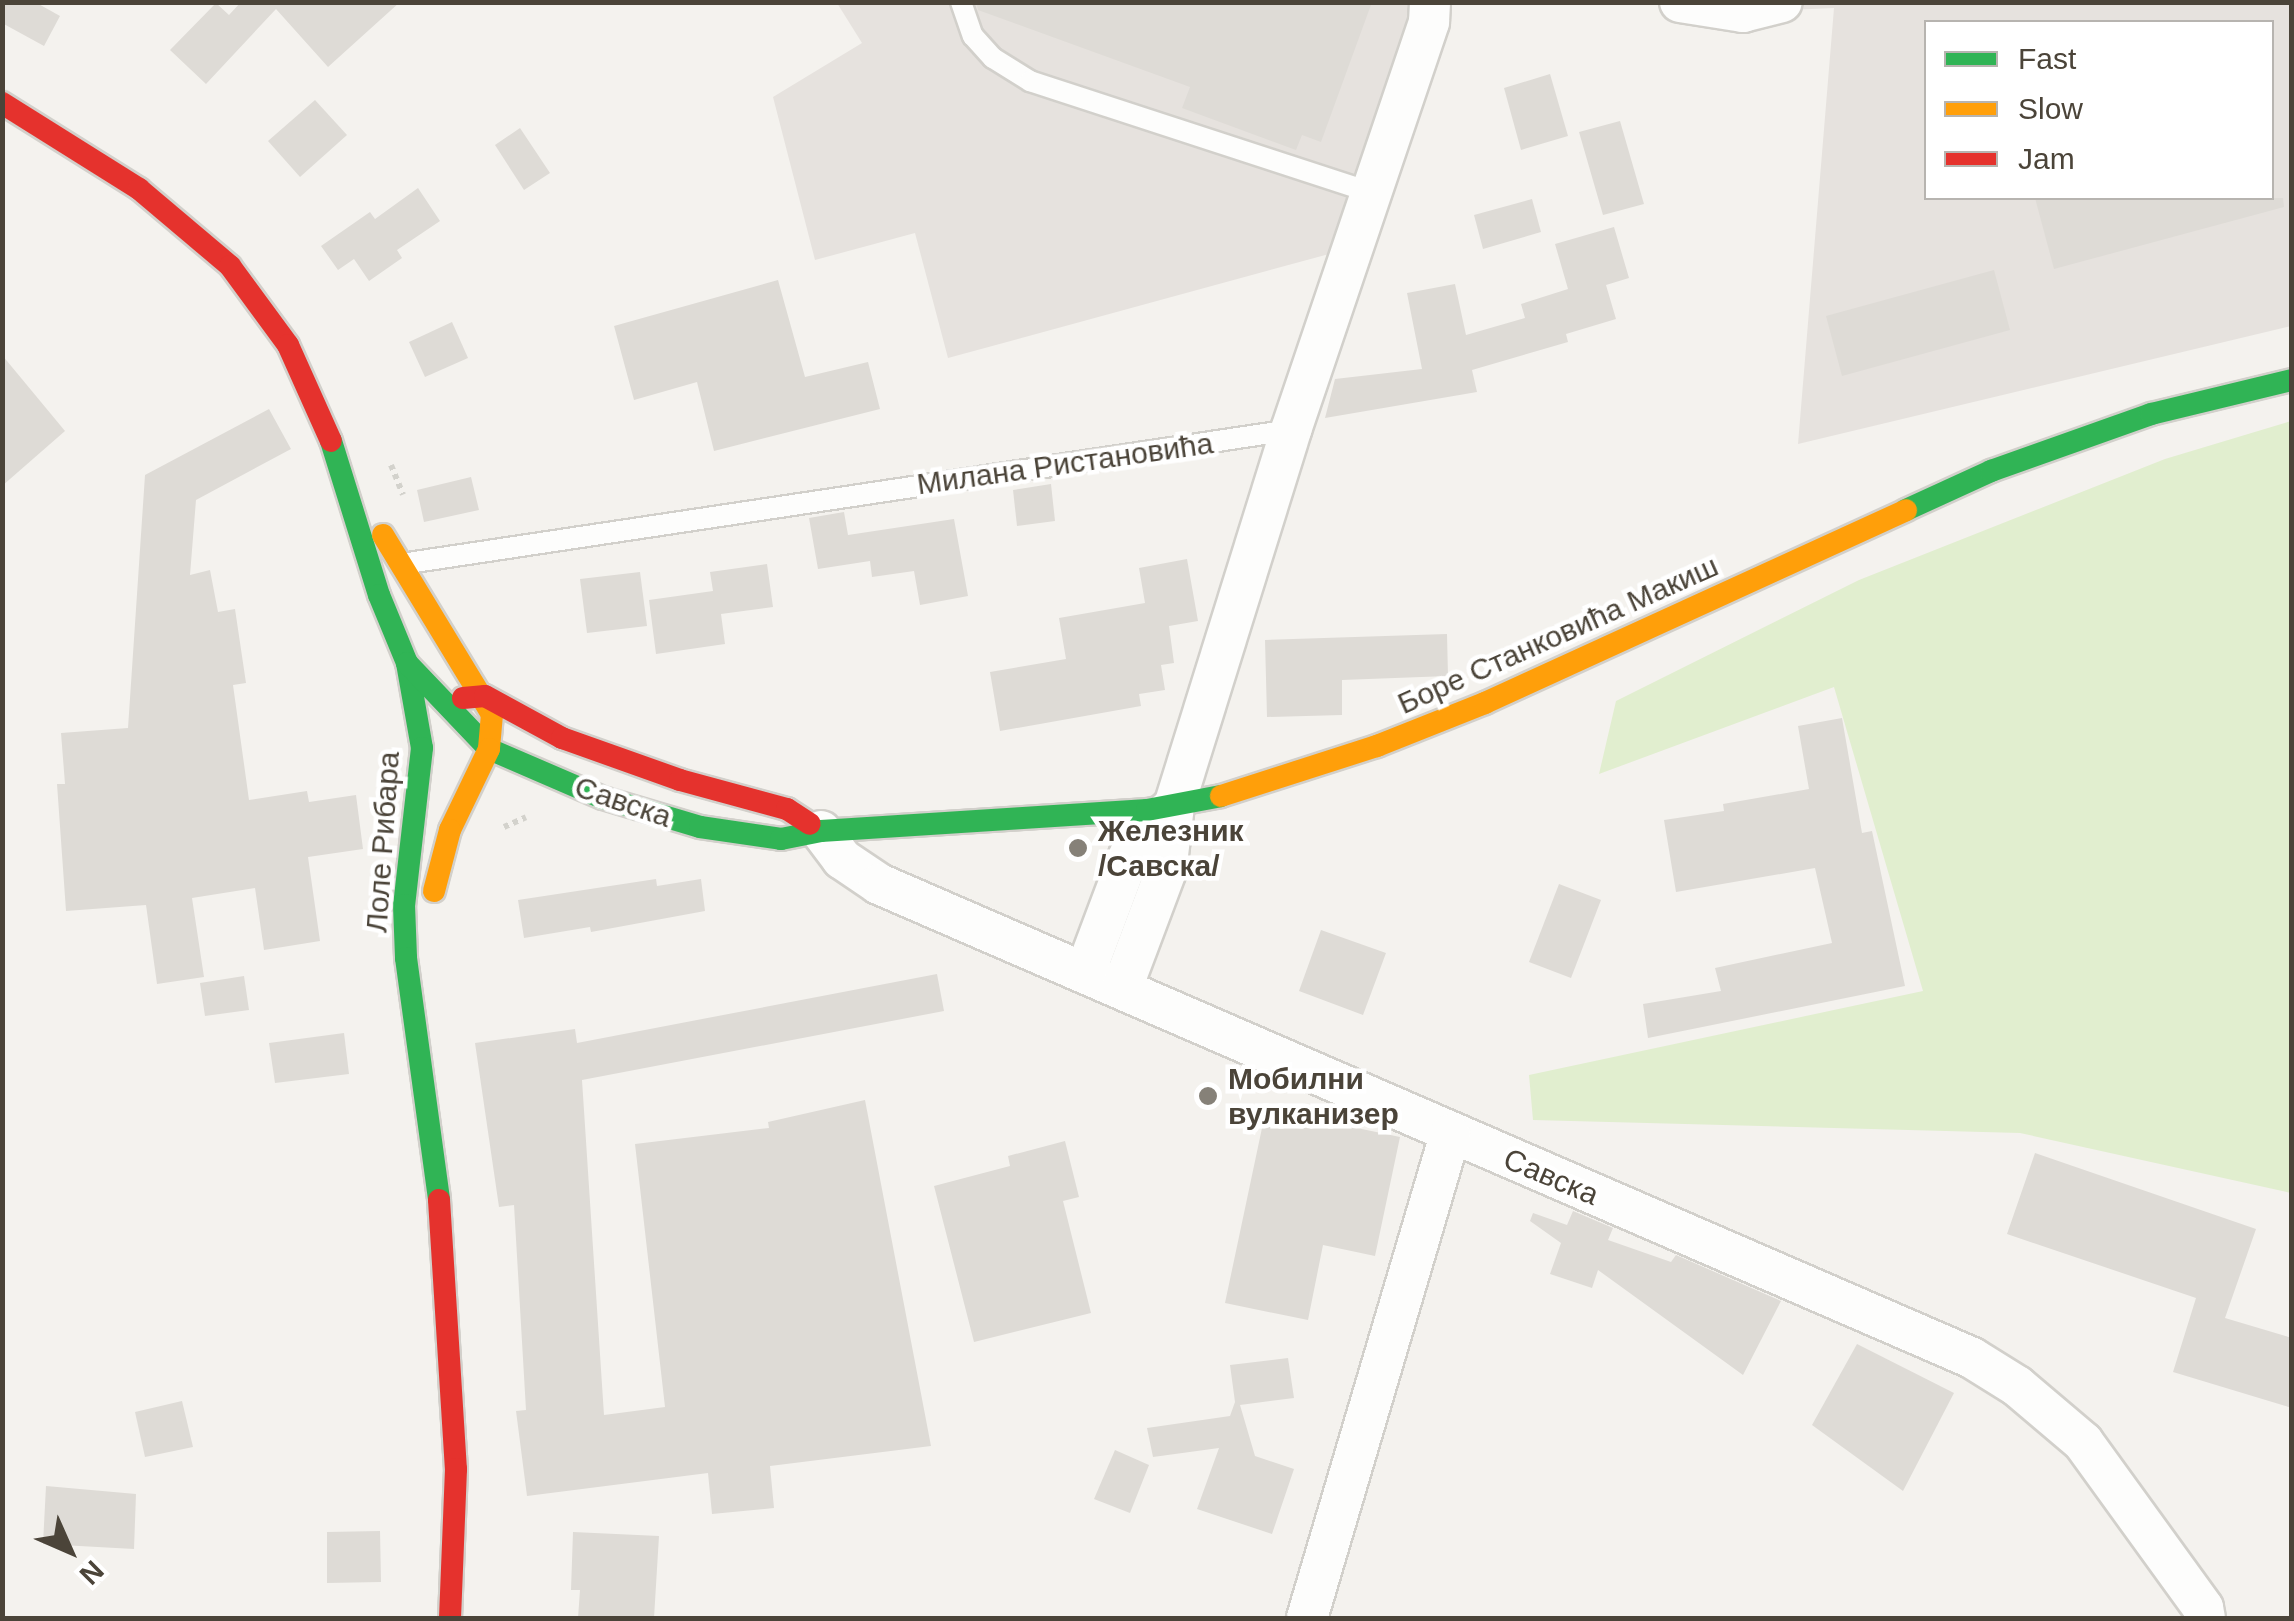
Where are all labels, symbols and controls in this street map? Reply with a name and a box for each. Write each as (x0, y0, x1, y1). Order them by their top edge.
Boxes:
legend (1924, 20, 2274, 200)
text: Fast (2018, 42, 2076, 75)
text: Slow (2018, 92, 2083, 125)
text: Jam (2018, 142, 2075, 175)
street label: Милана Ристановића (915, 425, 1215, 503)
street label: Боре Станковића Макиш (1392, 548, 1724, 722)
street label: Лоле Рибара (359, 750, 407, 934)
street label: Савска (570, 769, 676, 835)
place label: Железник /Савска/ (1098, 813, 1244, 884)
marker: Железник /Савска/ (1067, 837, 1089, 859)
place label: Мобилни вулканизер (1228, 1061, 1399, 1132)
marker: Мобилни вулканизер (1197, 1085, 1219, 1107)
street label: Савска (1498, 1141, 1604, 1213)
north arrow (20, 1501, 120, 1601)
text: N (73, 1554, 110, 1591)

